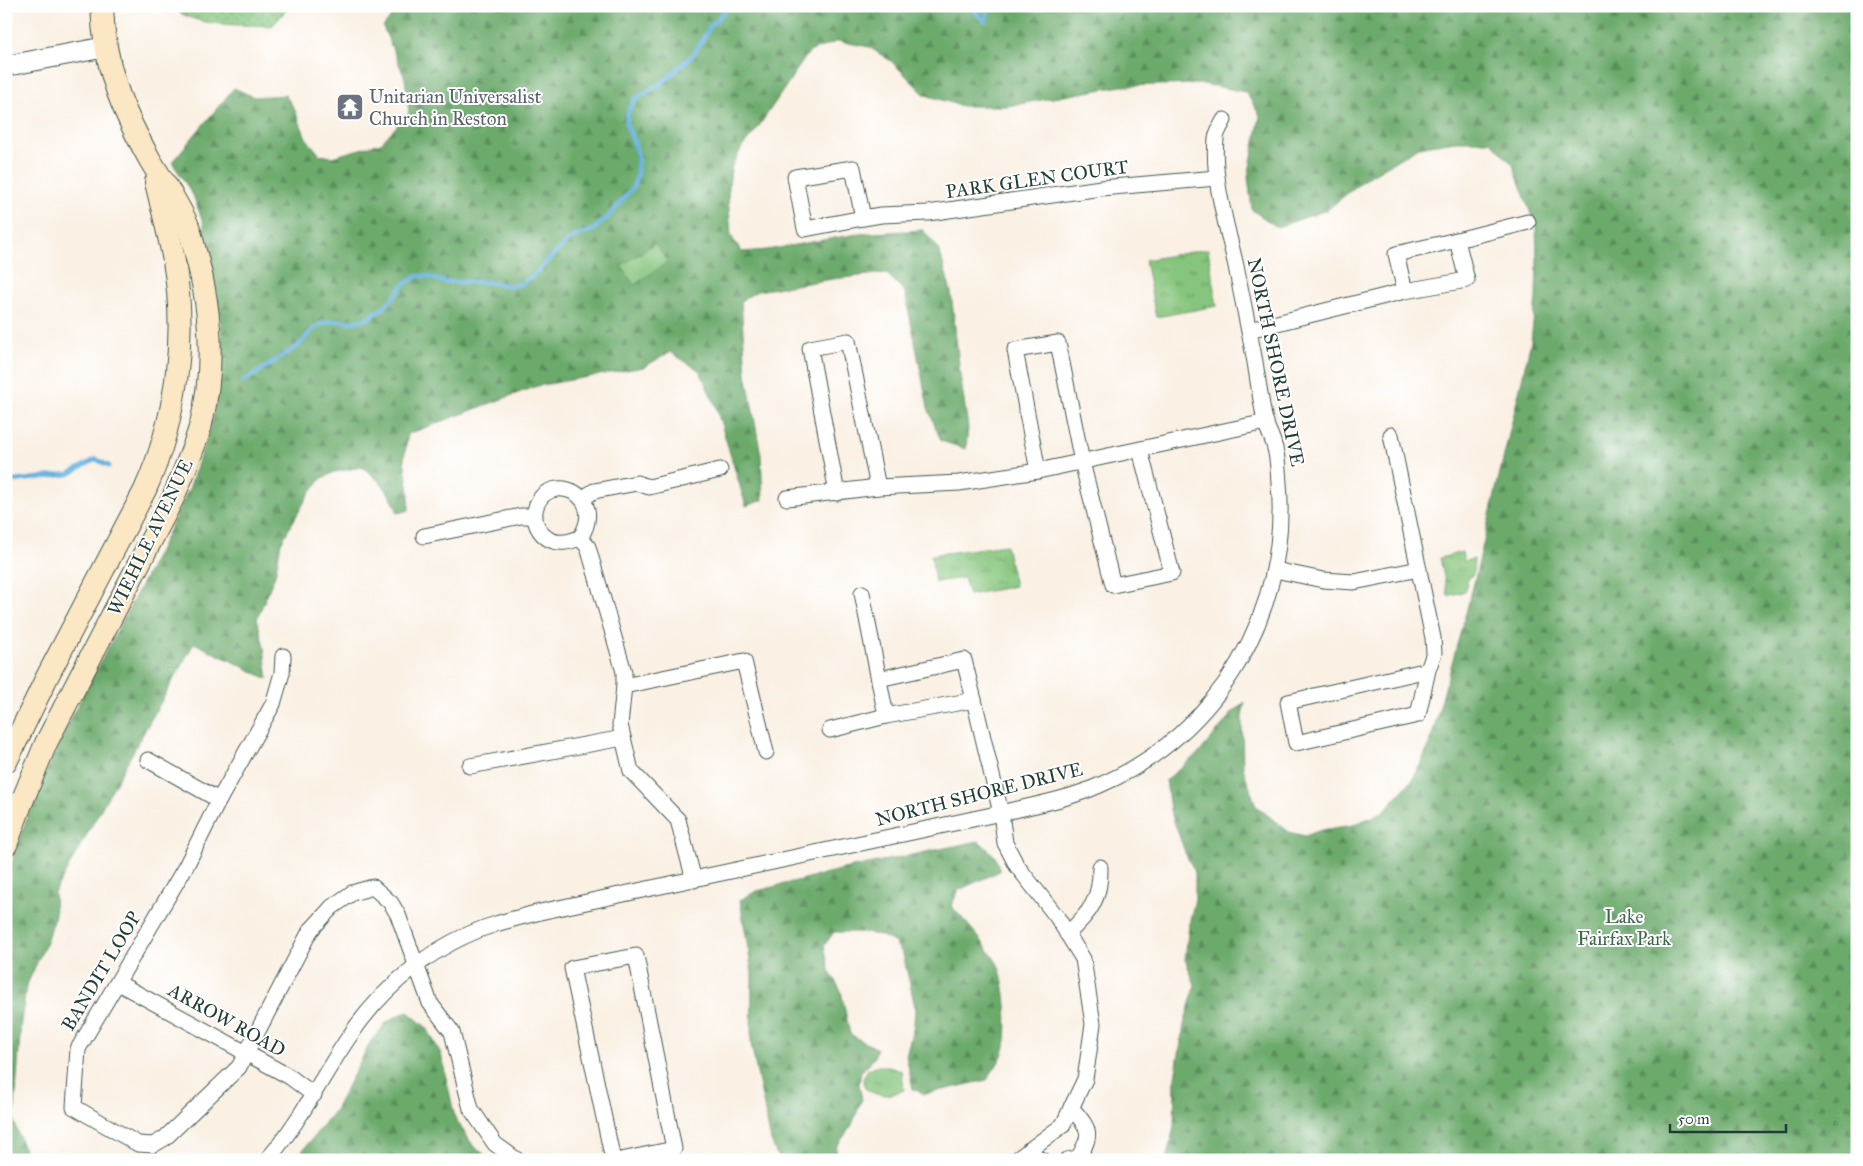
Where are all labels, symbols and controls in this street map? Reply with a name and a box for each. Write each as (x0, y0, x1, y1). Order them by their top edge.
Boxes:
place label: Unitarian Universalist Church in Reston (369, 85, 541, 130)
temple icon: Unitarian Universalist Church in Reston (335, 92, 365, 122)
street label: PARK GLEN COURT (944, 155, 1130, 203)
street label: NORTH SHORE DRIVE (1243, 256, 1309, 469)
street label: WIEHLE AVENUE (102, 455, 198, 619)
street label: NORTH SHORE DRIVE (873, 757, 1085, 831)
park label: Lake Fairfax Park (1577, 905, 1671, 950)
street label: BANDIT LOOP (56, 907, 146, 1035)
street label: ARROW ROAD (164, 978, 290, 1062)
scale bar (1670, 1101, 1787, 1133)
text: 50 m (1678, 1110, 1710, 1128)

